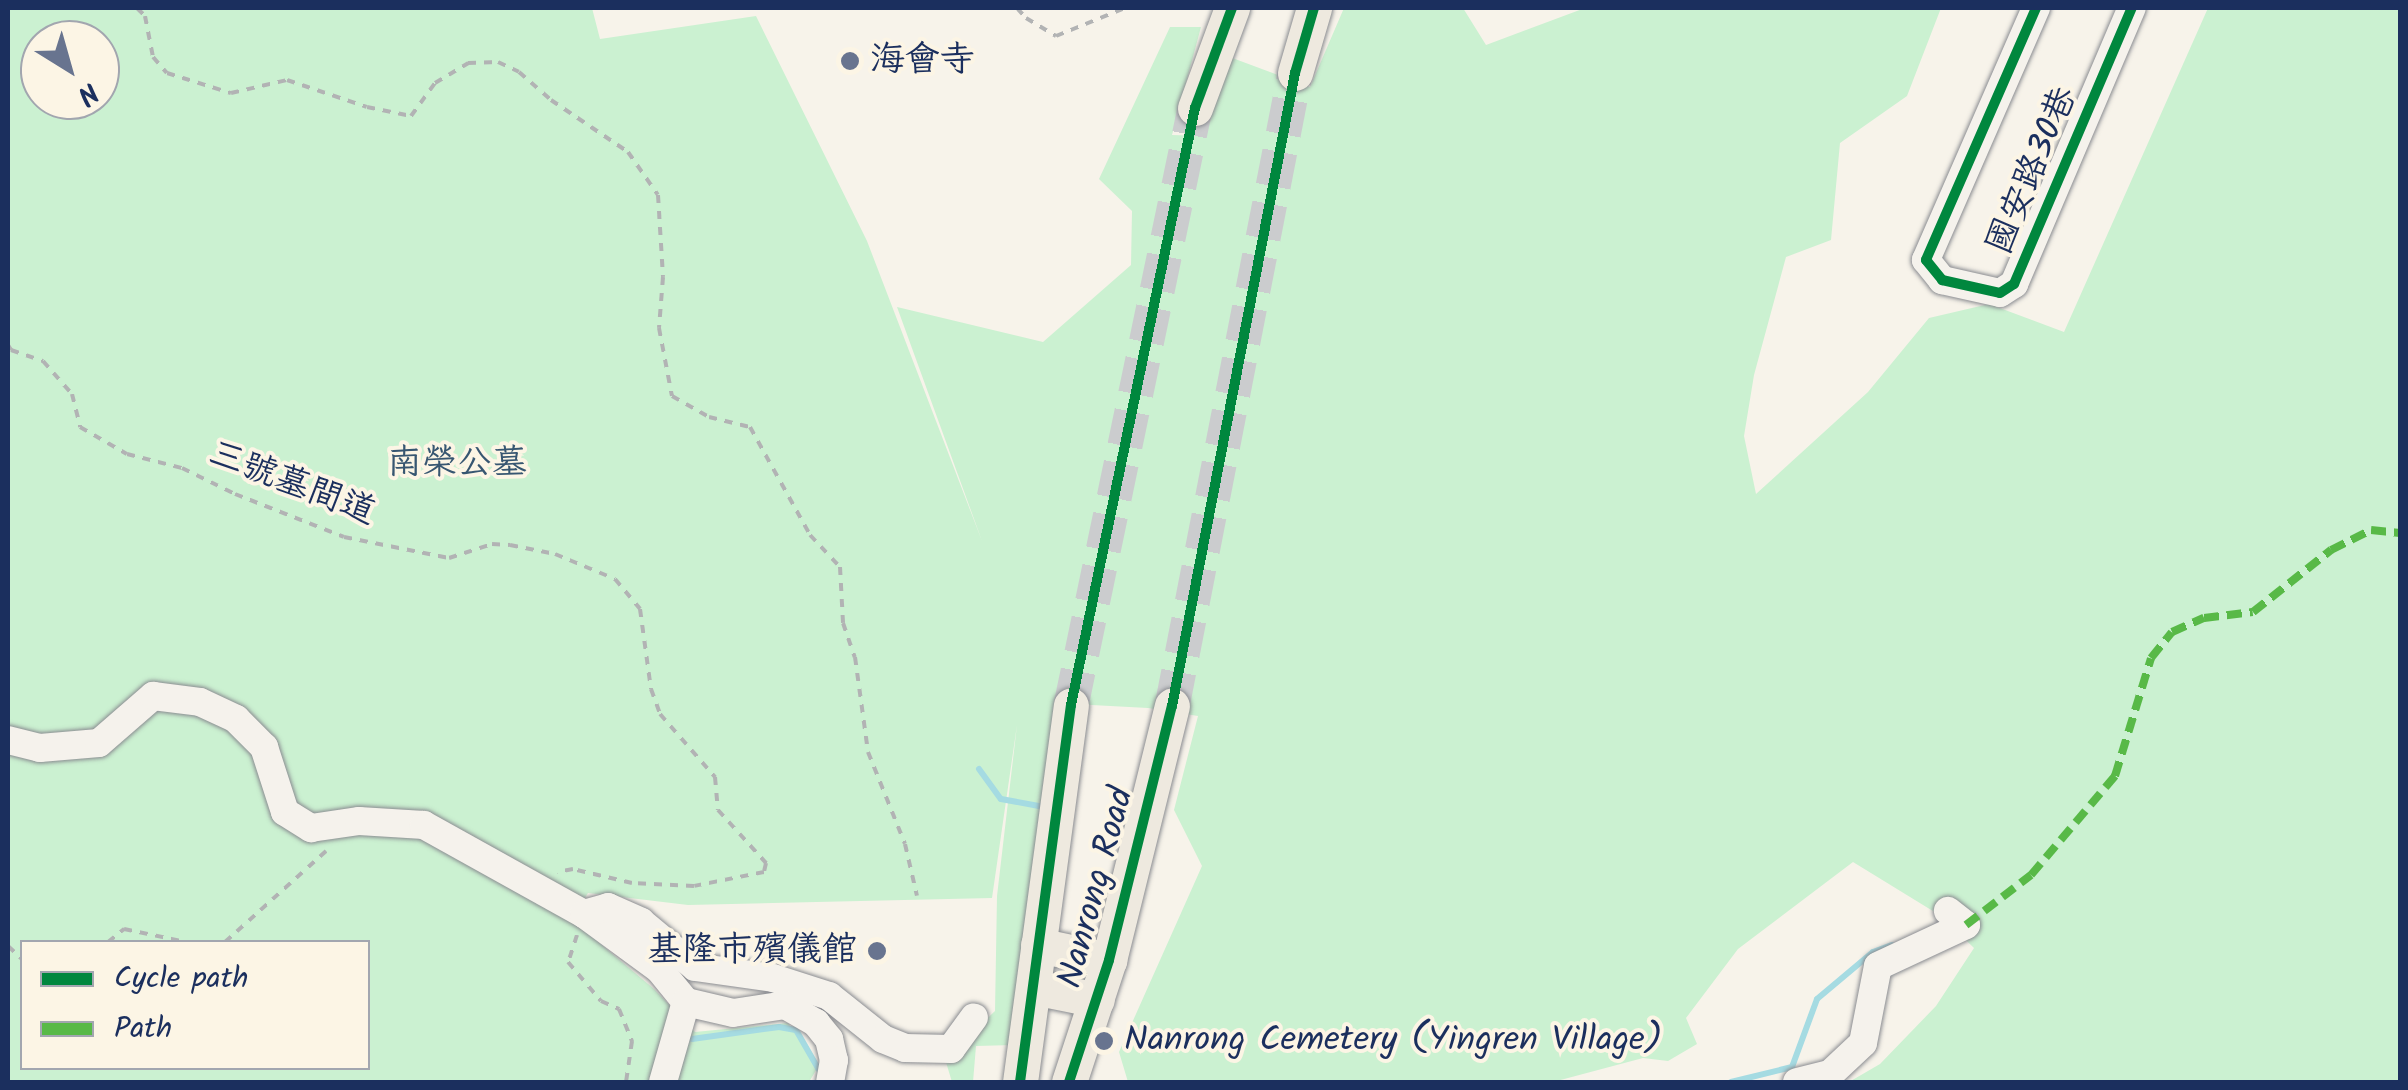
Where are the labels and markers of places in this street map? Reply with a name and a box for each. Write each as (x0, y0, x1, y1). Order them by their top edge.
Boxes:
place label: 海會寺 (870, 40, 975, 82)
marker: 海會寺 (839, 50, 861, 72)
place label: 基隆市殯儀館 (647, 930, 857, 972)
marker: 基隆市殯儀館 (866, 940, 888, 962)
place label: Nanrong Cemetery (Yingren Village) (1124, 1020, 1662, 1062)
marker: Nanrong Cemetery (Yingren Village) (1093, 1030, 1115, 1052)

